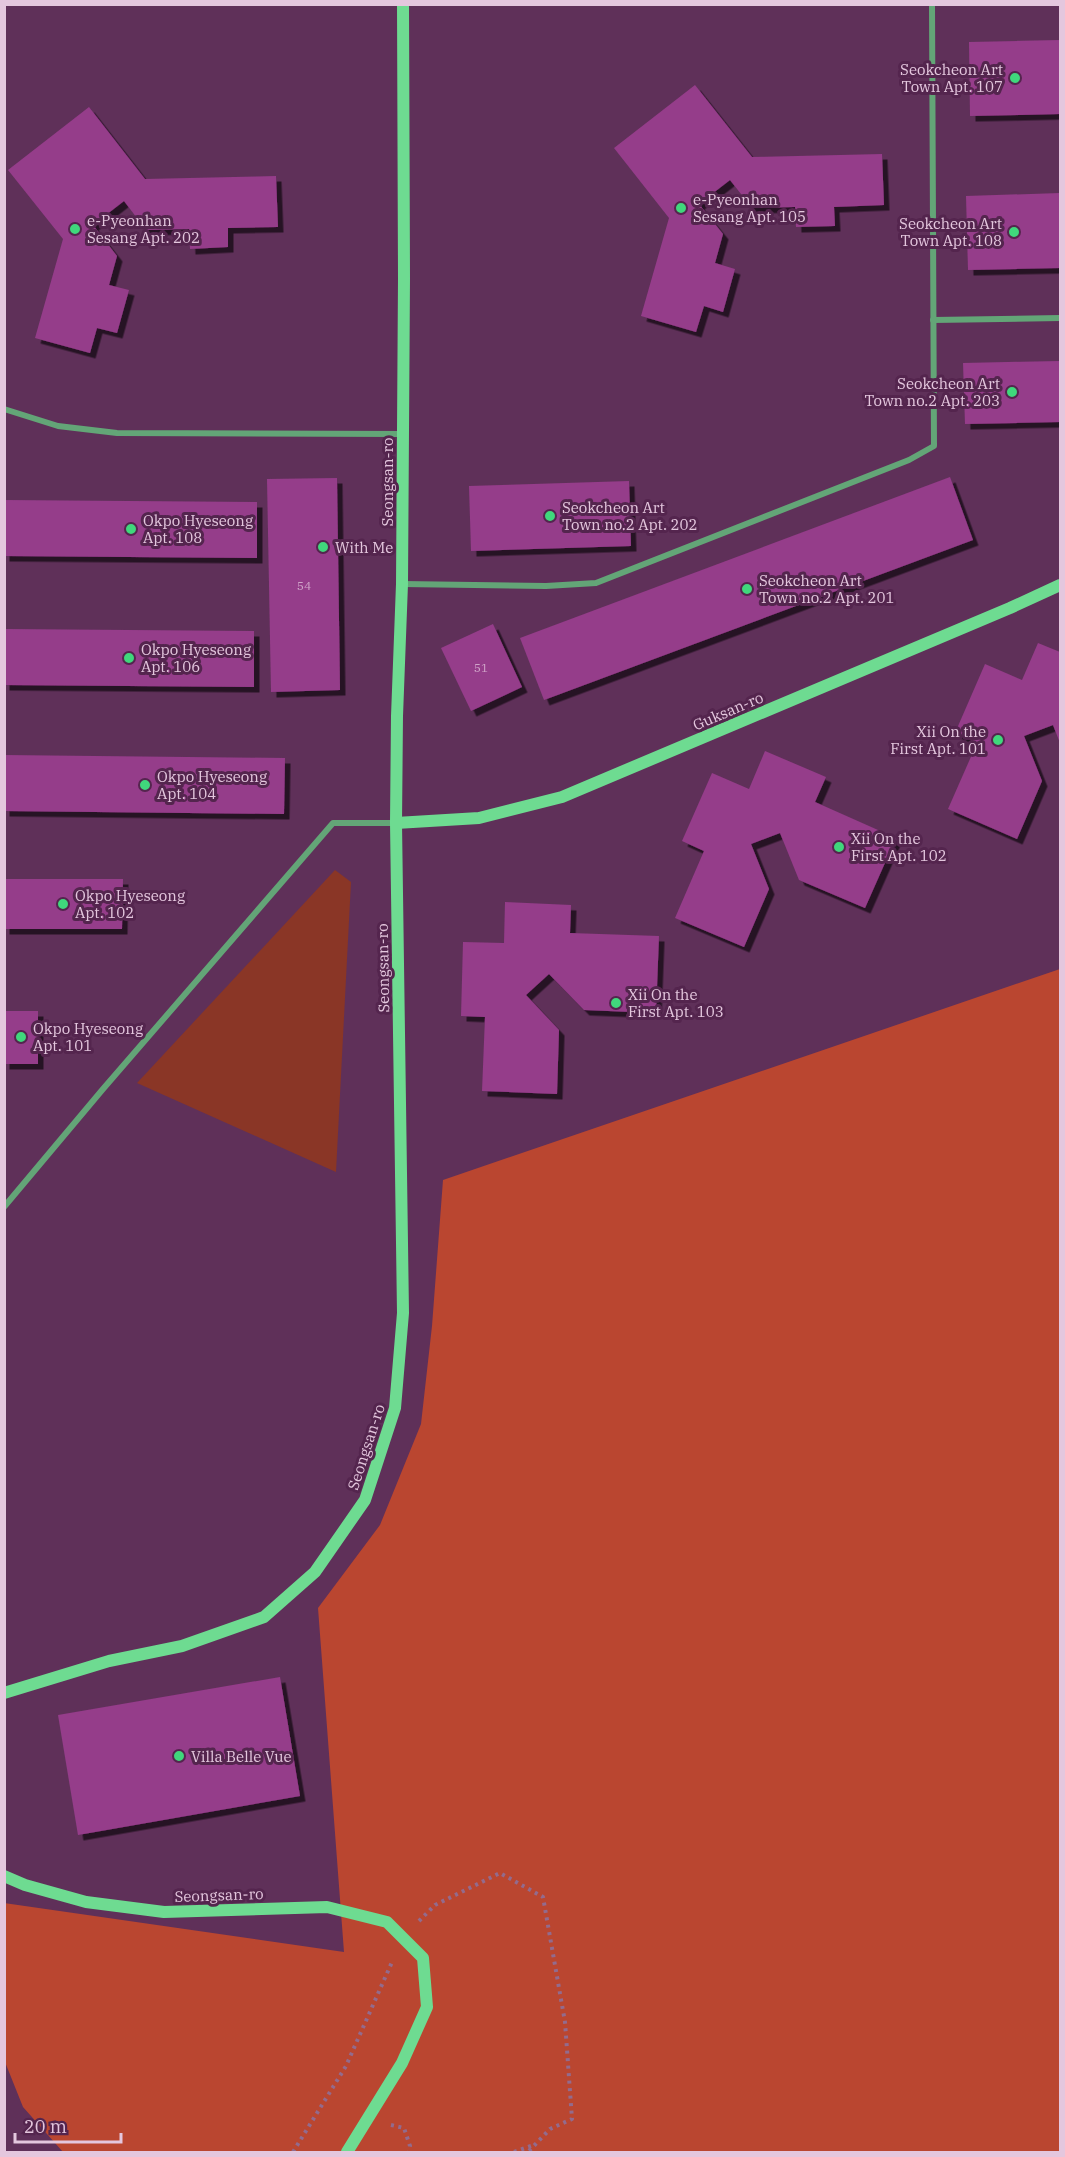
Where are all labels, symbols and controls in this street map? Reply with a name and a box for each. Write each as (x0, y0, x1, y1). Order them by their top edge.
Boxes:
place label: Seokcheon Art Town Apt. 107 (900, 60, 1003, 96)
marker: Seokcheon Art Town Apt. 107 (1008, 71, 1022, 85)
place label: e-Pyeonhan Sesang Apt. 105 (693, 190, 806, 226)
marker: e-Pyeonhan Sesang Apt. 105 (674, 201, 688, 215)
place label: e-Pyeonhan Sesang Apt. 202 (87, 211, 200, 247)
place label: Seokcheon Art Town Apt. 108 (899, 214, 1002, 250)
marker: e-Pyeonhan Sesang Apt. 202 (68, 222, 82, 236)
marker: Seokcheon Art Town Apt. 108 (1007, 225, 1021, 239)
place label: Seokcheon Art Town no.2 Apt. 203 (864, 374, 1000, 410)
marker: Seokcheon Art Town no.2 Apt. 203 (1005, 385, 1019, 399)
street label: Seongsan-ro (378, 437, 397, 527)
place label: Seokcheon Art Town no.2 Apt. 202 (562, 498, 698, 534)
marker: Seokcheon Art Town no.2 Apt. 202 (543, 509, 557, 523)
place label: Okpo Hyeseong Apt. 108 (143, 511, 253, 547)
marker: Okpo Hyeseong Apt. 108 (124, 522, 138, 536)
place label: With Me (335, 538, 393, 557)
marker: With Me (316, 540, 330, 554)
place label: Seokcheon Art Town no.2 Apt. 201 (759, 571, 895, 607)
house number: 54 (297, 578, 311, 593)
marker: Seokcheon Art Town no.2 Apt. 201 (740, 582, 754, 596)
place label: Okpo Hyeseong Apt. 106 (141, 640, 251, 676)
marker: Okpo Hyeseong Apt. 106 (122, 651, 136, 665)
house number: 51 (474, 660, 488, 675)
street label: Guksan-ro (690, 688, 766, 734)
place label: Xii On the First Apt. 101 (890, 722, 986, 758)
marker: Xii On the First Apt. 101 (991, 733, 1005, 747)
place label: Okpo Hyeseong Apt. 104 (157, 767, 267, 803)
marker: Okpo Hyeseong Apt. 104 (138, 778, 152, 792)
place label: Xii On the First Apt. 102 (851, 829, 947, 865)
marker: Xii On the First Apt. 102 (832, 840, 846, 854)
place label: Okpo Hyeseong Apt. 102 (75, 886, 185, 922)
marker: Okpo Hyeseong Apt. 102 (56, 897, 70, 911)
street label: Seongsan-ro (373, 923, 393, 1013)
place label: Xii On the First Apt. 103 (628, 985, 724, 1021)
marker: Xii On the First Apt. 103 (609, 996, 623, 1010)
place label: Okpo Hyeseong Apt. 101 (33, 1019, 143, 1055)
marker: Okpo Hyeseong Apt. 101 (14, 1030, 28, 1044)
street label: Seongsan-ro (343, 1402, 389, 1492)
place label: Villa Belle Vue (191, 1747, 292, 1766)
marker: Villa Belle Vue (172, 1749, 186, 1763)
street label: Seongsan-ro (174, 1884, 264, 1906)
scale bar (15, 2106, 122, 2144)
text: 20 m (24, 2115, 67, 2138)

